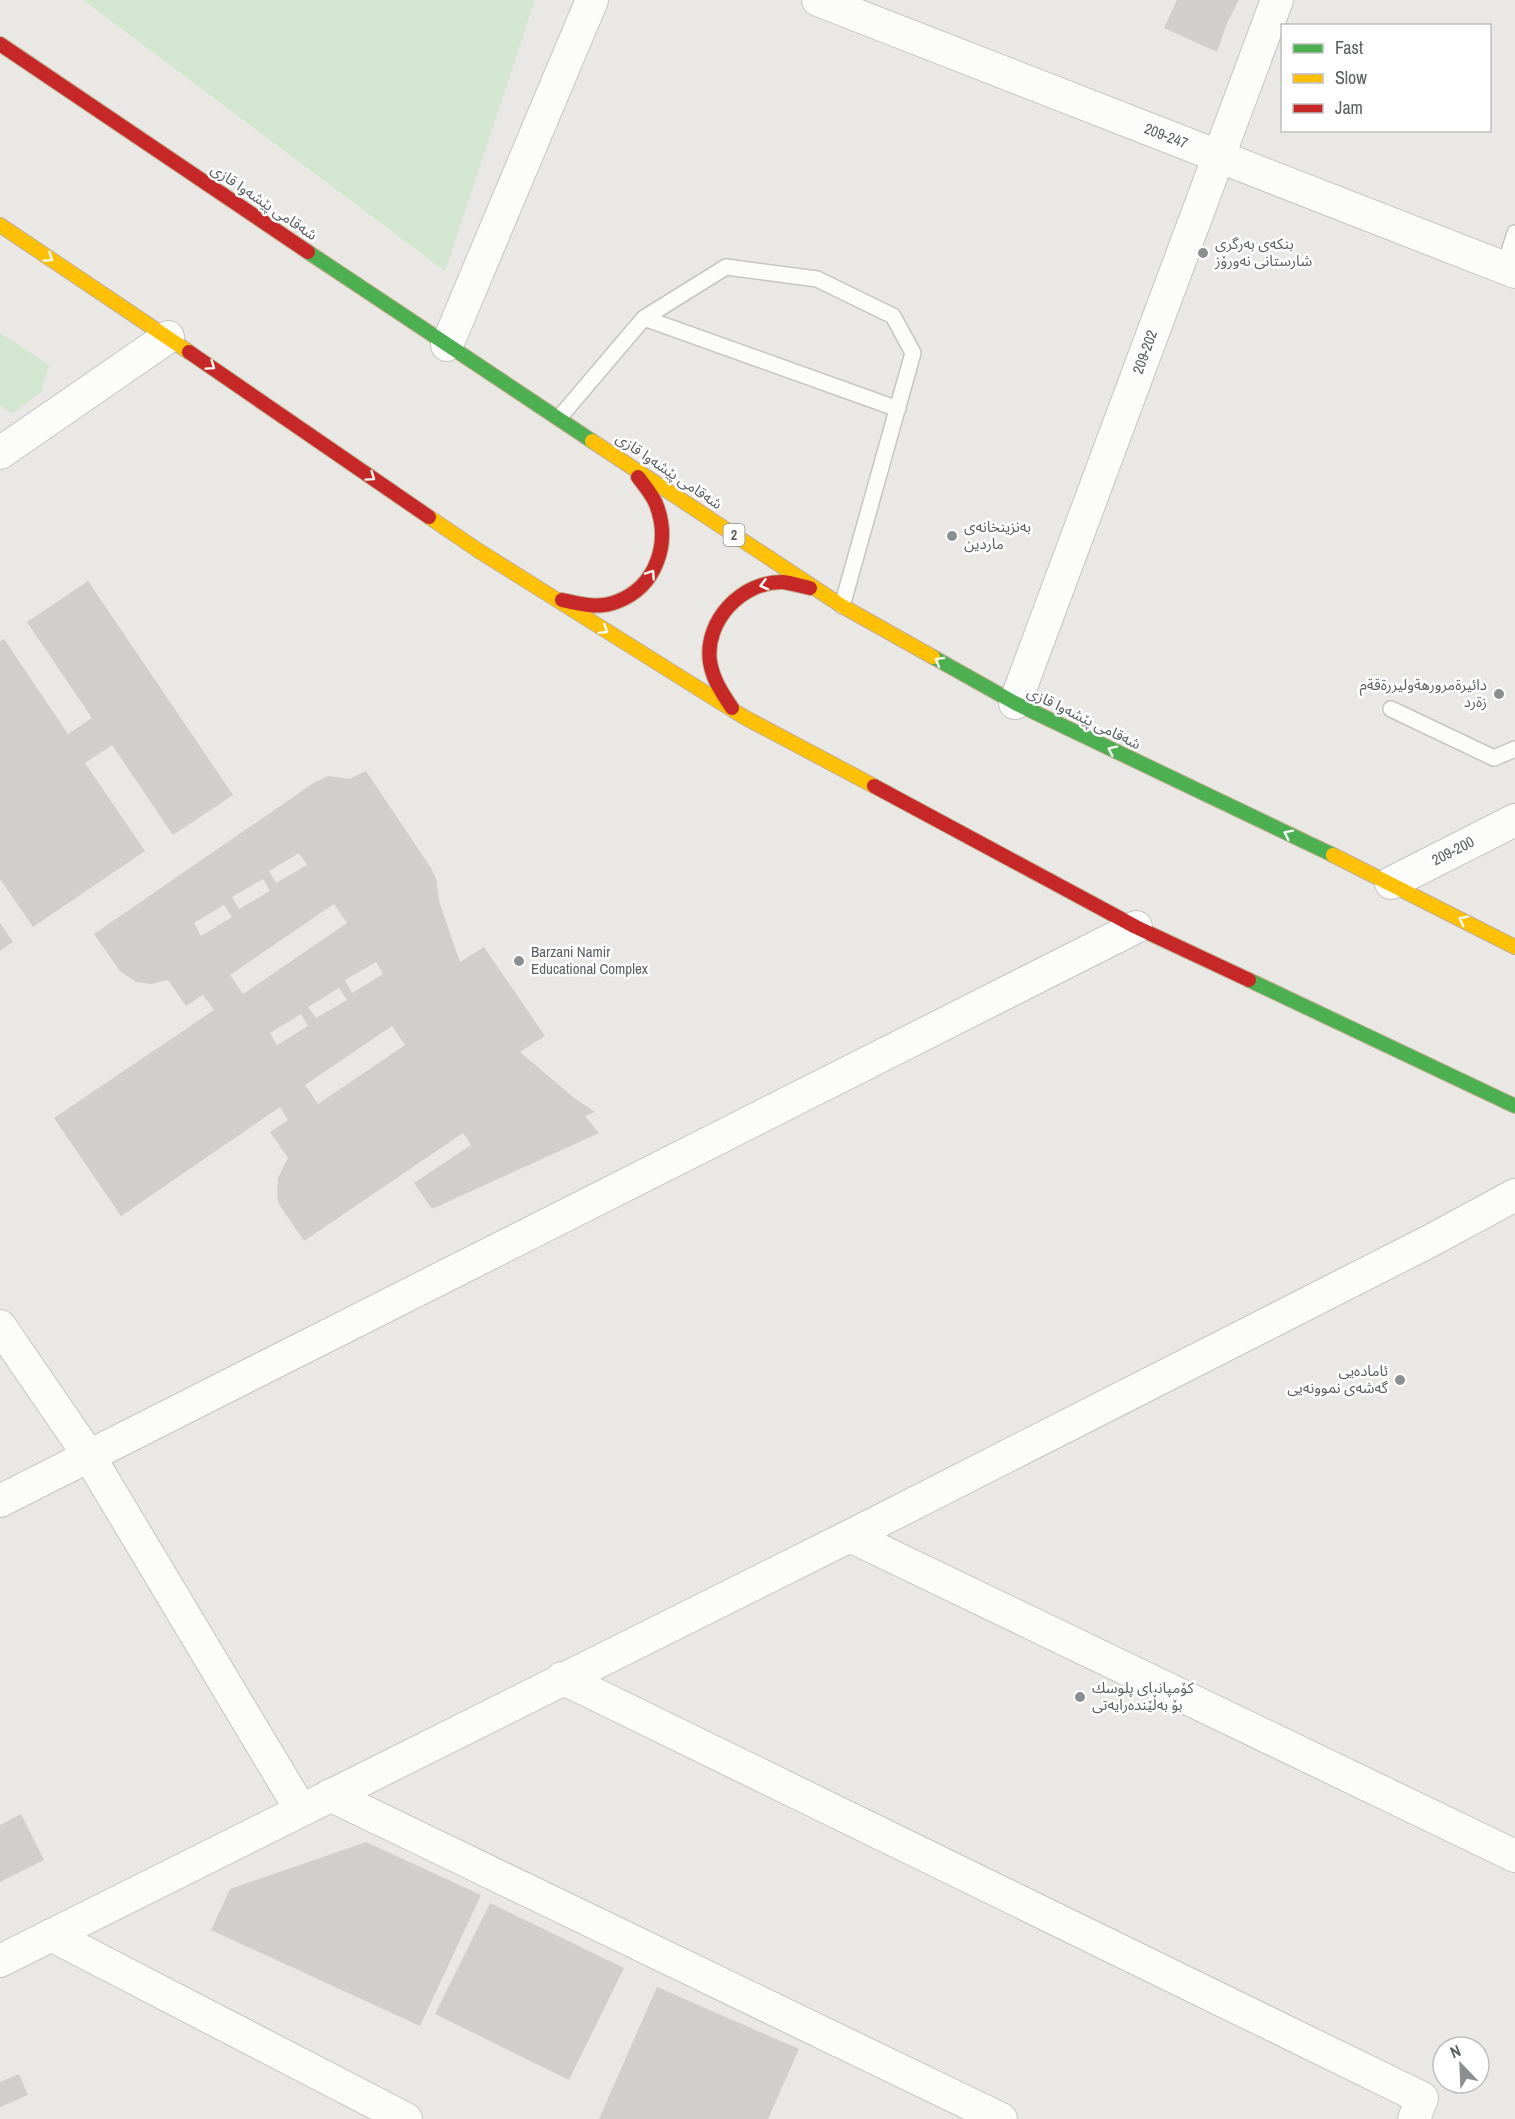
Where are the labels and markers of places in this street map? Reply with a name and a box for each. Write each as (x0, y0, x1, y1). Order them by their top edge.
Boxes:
place label: بنکەی بەرگری شارستانی نەورۆز (1214, 233, 1312, 271)
marker: بنکەی بەرگری شارستانی نەورۆز (1196, 246, 1210, 260)
place label: بەنزینخانەی ماردین (964, 516, 1031, 554)
marker: بەنزینخانەی ماردین (945, 529, 959, 543)
place label: دائيرةمرورهةوليررةقةم زةرد (1360, 674, 1487, 712)
marker: دائيرةمرورهةوليررةقةم زةرد (1492, 687, 1506, 701)
place label: Barzani Namir Educational Complex (531, 941, 649, 979)
marker: Barzani Namir Educational Complex (512, 954, 526, 968)
place label: ئامادەیی گەشەی نموونەیی (1287, 1360, 1389, 1398)
marker: ئامادەیی گەشەی نموونەیی (1393, 1373, 1407, 1387)
place label: کۆمپانیای پلوسك بۆ بەڵێندەرایەتی (1092, 1677, 1194, 1715)
marker: کۆمپانیای پلوسك بۆ بەڵێندەرایەتی (1073, 1690, 1087, 1704)

